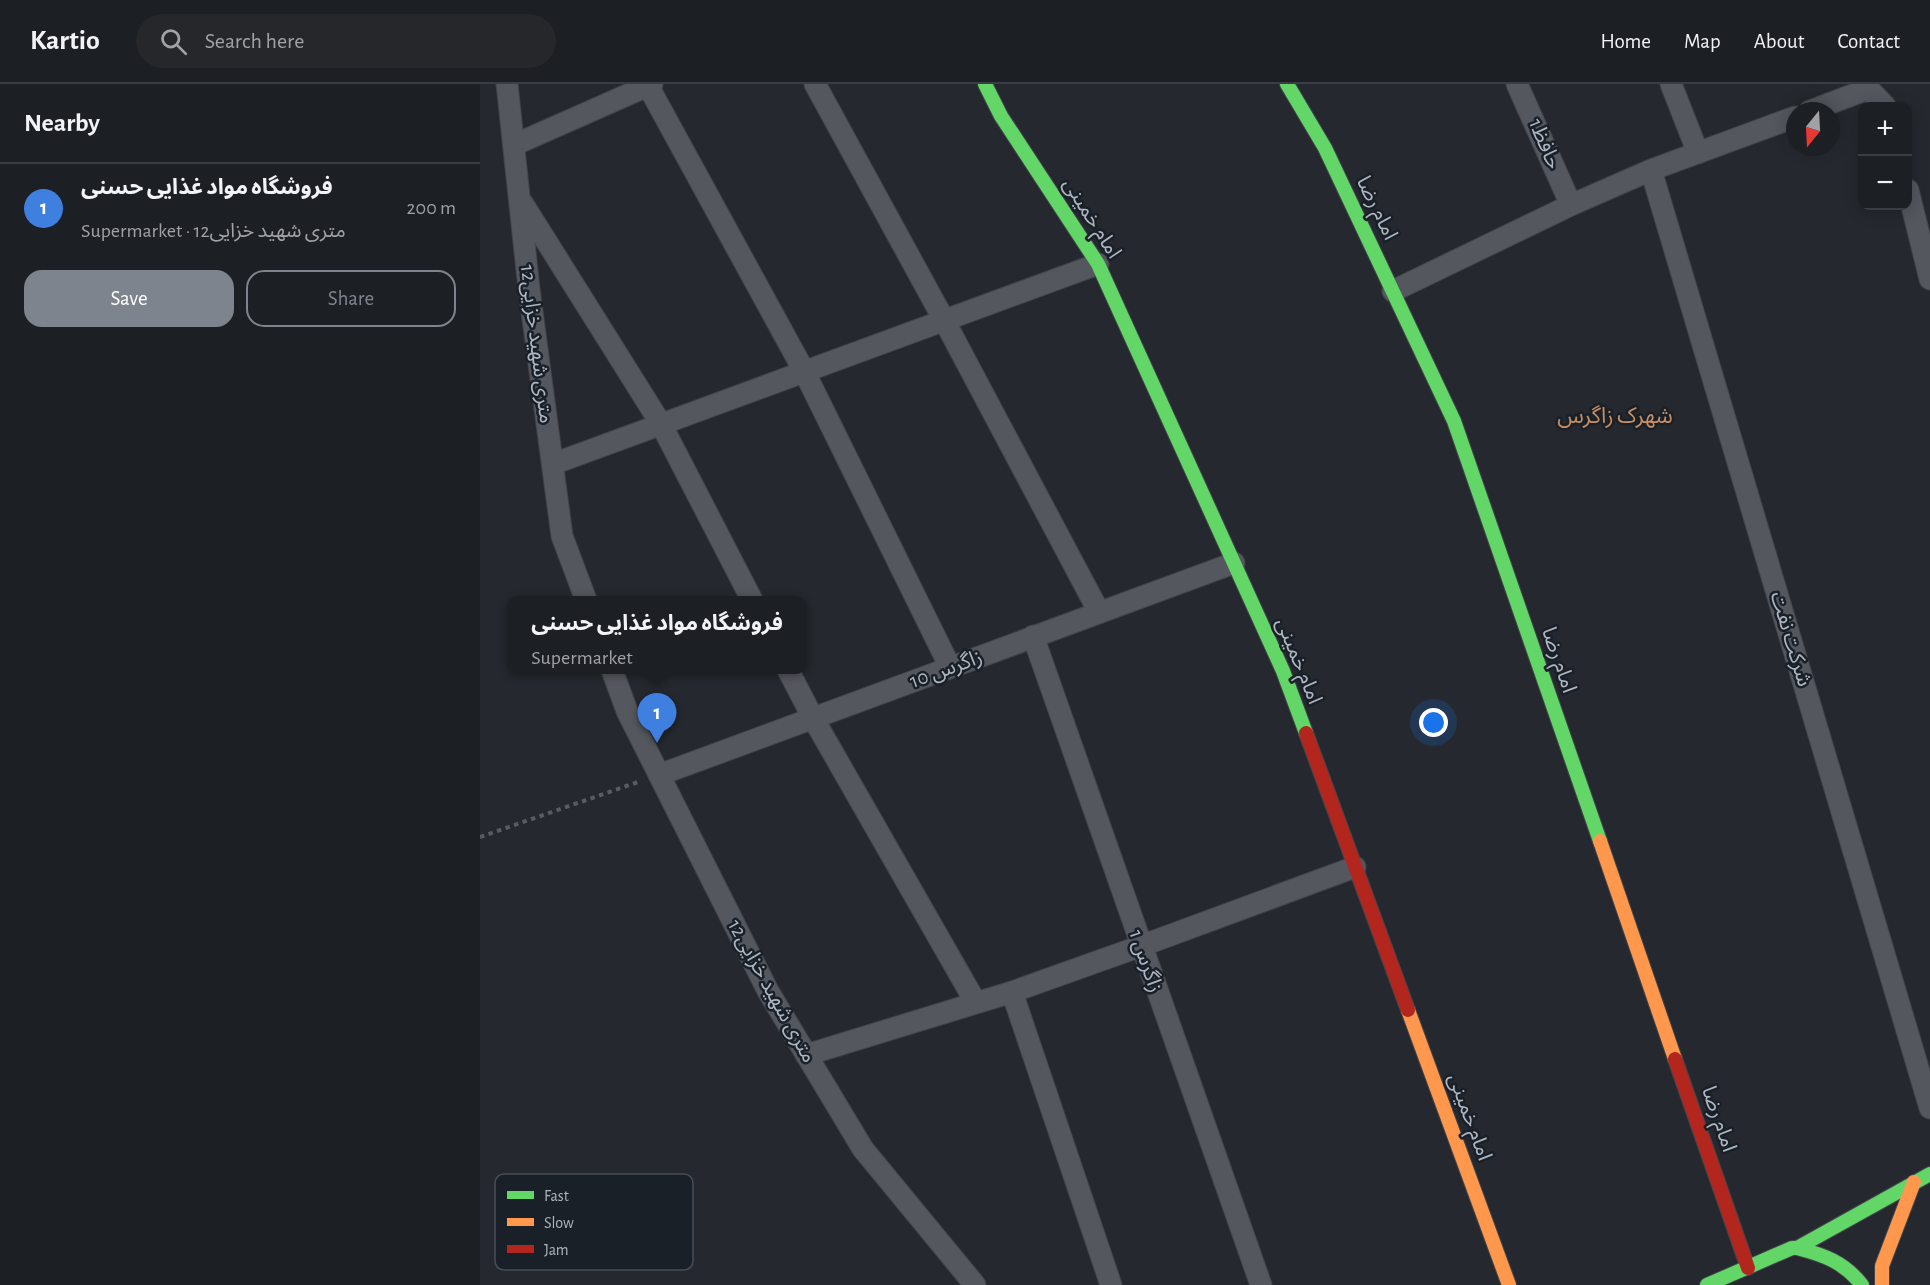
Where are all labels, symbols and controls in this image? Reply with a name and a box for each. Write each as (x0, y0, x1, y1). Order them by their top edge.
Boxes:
search box (136, 14, 556, 68)
icon: search (157, 25, 190, 58)
text: Kartio (30, 27, 100, 55)
text: Search here (205, 30, 304, 52)
text: Home (1600, 31, 1651, 52)
text: Map (1684, 31, 1721, 52)
text: About (1754, 31, 1804, 52)
text: Contact (1837, 31, 1900, 52)
north arrow (1786, 102, 1840, 156)
map controls (1858, 102, 1912, 210)
button: + (1858, 102, 1912, 156)
text: Nearby (24, 110, 100, 136)
street label: حافظ1 (1525, 116, 1565, 172)
button: − (1858, 156, 1912, 210)
street label: امام رضا (1348, 173, 1401, 245)
street label: امام خمینی (1055, 174, 1125, 265)
text: فروشگاه مواد غذایی حسنی (81, 176, 333, 198)
text: 1 (40, 198, 47, 218)
text: 200 m (406, 198, 456, 218)
text: Supermarket · 12متری شهید خزایی (81, 221, 346, 241)
street label: 12متری شهید خزایی (516, 263, 557, 425)
button: Save (24, 270, 234, 327)
button: Share (246, 270, 456, 327)
district label: شهرک زاگرس (1557, 404, 1673, 429)
street label: شرکت نفت (1766, 589, 1815, 689)
popup (507, 596, 807, 674)
text: فروشگاه مواد غذایی حسنی (531, 612, 783, 634)
street label: امام خمینی (1268, 615, 1326, 709)
street label: امام رضا (1533, 624, 1580, 697)
street label: زاگرس 10 (907, 645, 985, 693)
text: Supermarket (531, 648, 633, 668)
pin: 1 (638, 694, 676, 743)
your location (1419, 708, 1448, 737)
street label: 12متری شهید خزایی (723, 916, 820, 1066)
street label: زاگرس 1 (1125, 927, 1167, 995)
street label: امام خمینی (1440, 1071, 1495, 1165)
street label: امام رضا (1693, 1083, 1740, 1156)
legend (495, 1174, 693, 1270)
text: Fast (544, 1188, 569, 1204)
text: Slow (544, 1215, 574, 1231)
text: Jam (544, 1242, 569, 1258)

